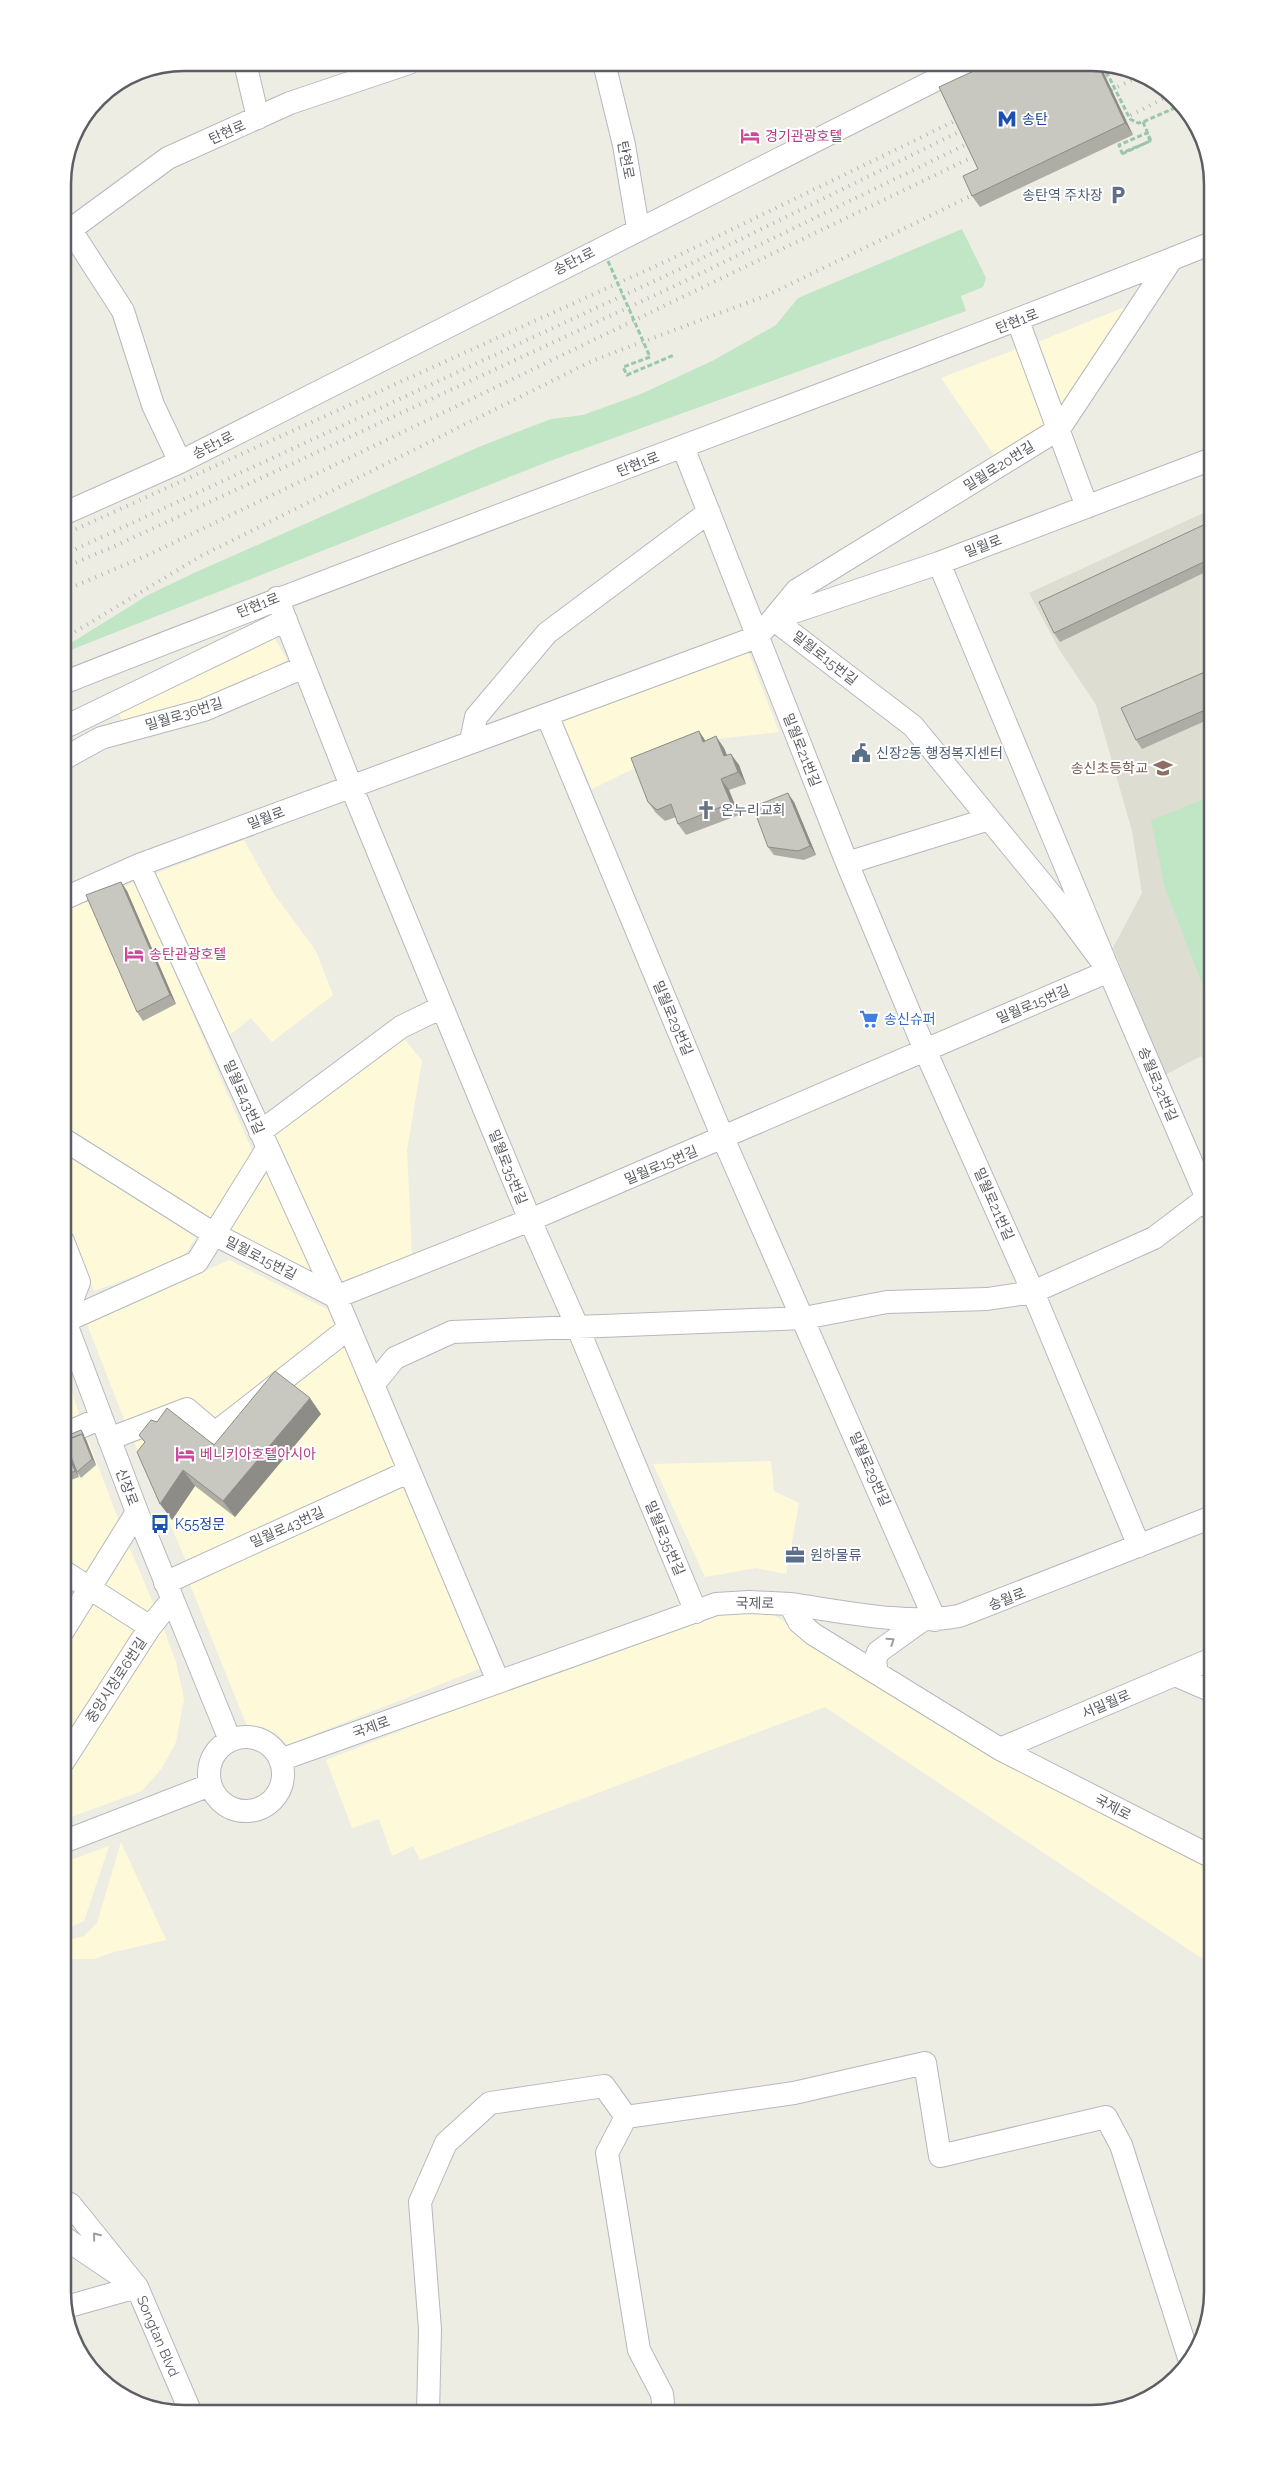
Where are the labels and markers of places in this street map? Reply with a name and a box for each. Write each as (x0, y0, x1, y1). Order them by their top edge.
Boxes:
metro station icon: 송탄 (996, 108, 1018, 130)
place label: 송탄 (1022, 111, 1048, 127)
hotel icon: 경기관광호텔 (739, 125, 761, 147)
place label: 경기관광호텔 (765, 128, 842, 144)
parking icon: 송탄역 주차장 (1107, 184, 1129, 206)
place label: 송탄역 주차장 (1022, 187, 1103, 203)
public building icon: 신장2동 행정복지센터 (850, 742, 872, 764)
place label: 신장2동 행정복지센터 (876, 745, 1003, 761)
school or university icon: 송신초등학교 (1152, 757, 1174, 779)
place label: 송신초등학교 (1071, 760, 1148, 776)
church icon: 온누리교회 (695, 799, 717, 821)
place label: 온누리교회 (721, 802, 785, 818)
hotel icon: 송탄관광호텔 (123, 943, 145, 965)
place label: 송탄관광호텔 (149, 946, 226, 962)
supermarket icon: 송신슈퍼 (858, 1008, 880, 1030)
place label: 송신슈퍼 (884, 1011, 936, 1027)
hotel icon: 베니키아호텔아시아 (174, 1443, 196, 1465)
place label: 베니키아호텔아시아 (200, 1446, 316, 1462)
bus stop icon: K55정문 (149, 1513, 171, 1535)
place label: K55정문 (175, 1516, 225, 1532)
office icon: 원하물류 (784, 1544, 806, 1566)
place label: 원하물류 (810, 1547, 862, 1563)

